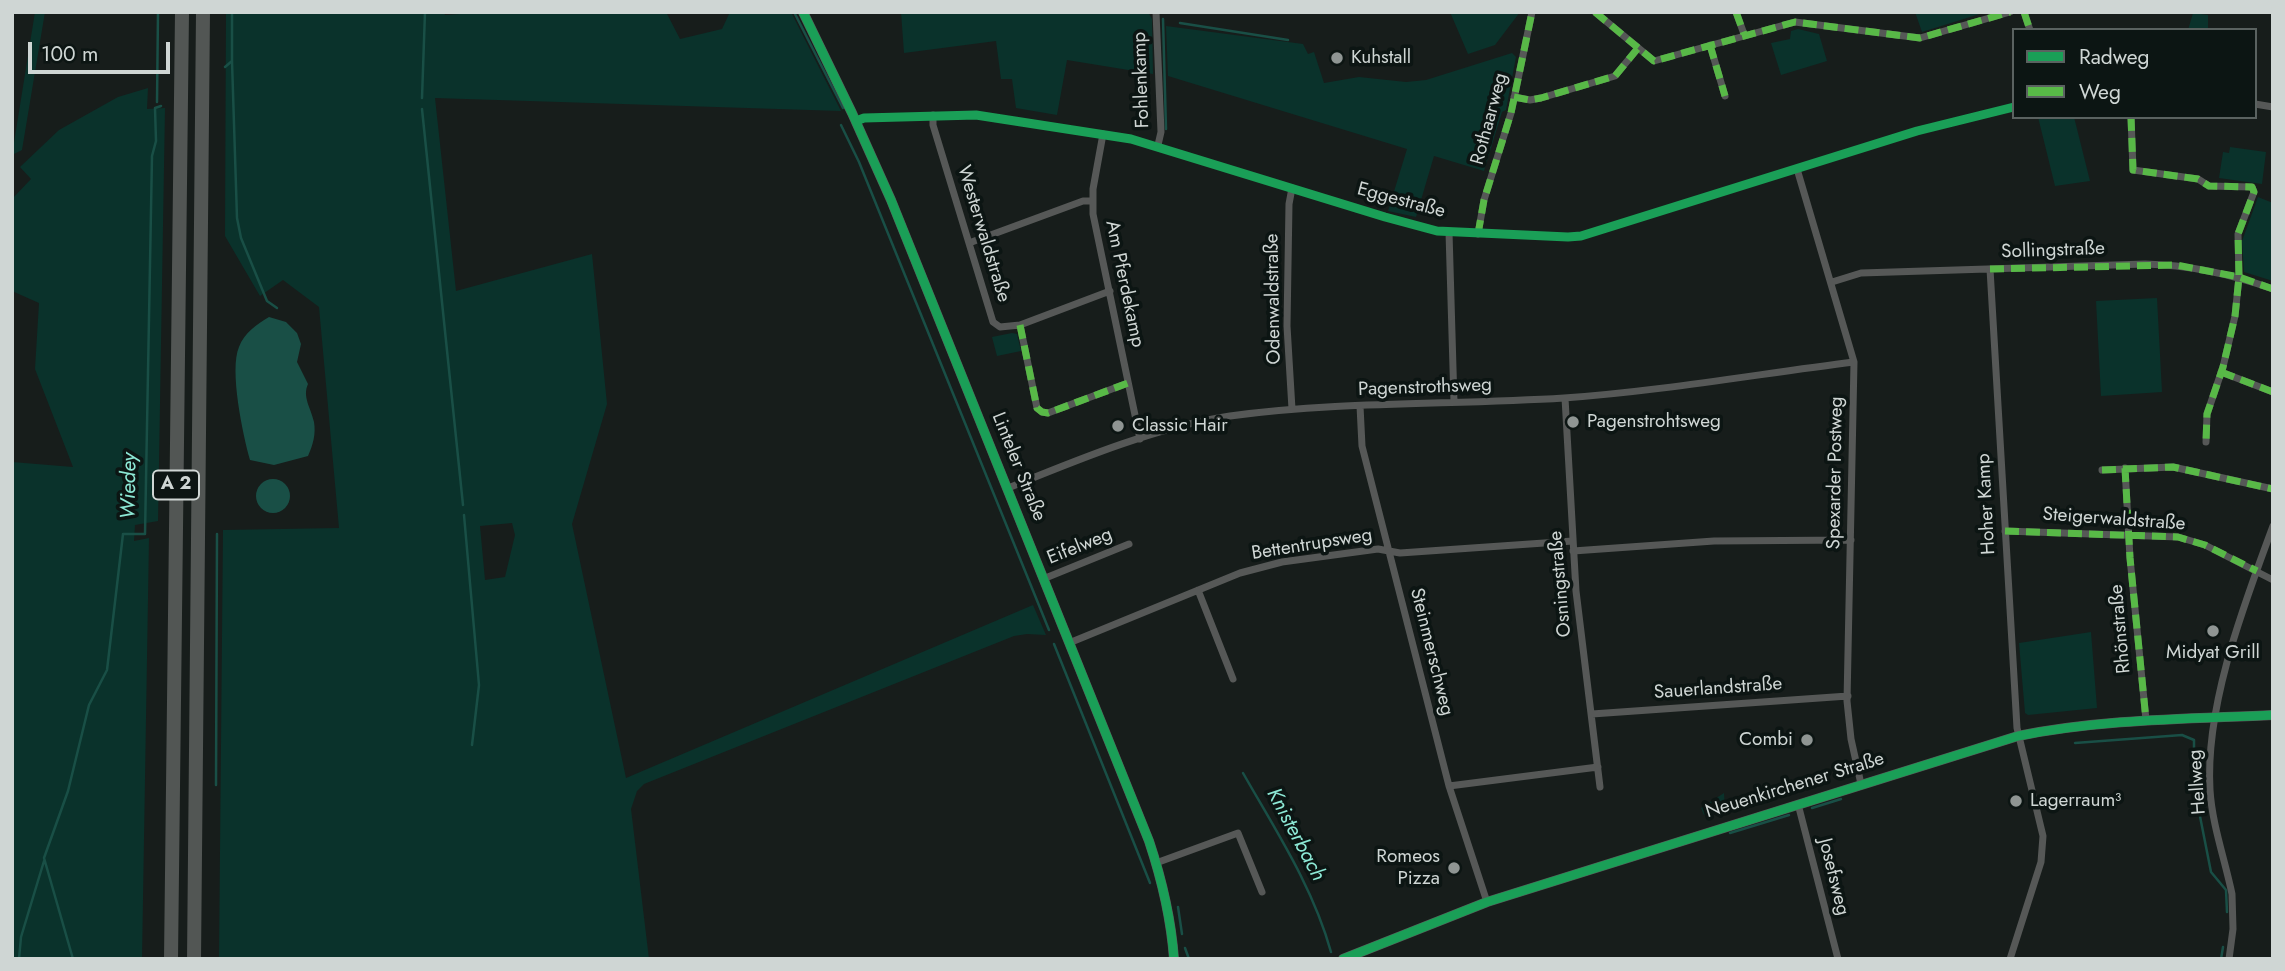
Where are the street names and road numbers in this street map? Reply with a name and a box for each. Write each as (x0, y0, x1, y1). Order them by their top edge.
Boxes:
street label: Fohlenkamp (1129, 31, 1155, 129)
street label: Rothaarweg (1467, 71, 1513, 167)
street label: Westerwaldstraße (951, 163, 1015, 305)
street label: Eggestraße (1354, 178, 1448, 224)
street label: Am Pferdekamp (1099, 219, 1149, 349)
street label: Odenwaldstraße (1261, 233, 1287, 365)
street label: Sollingstraße (2001, 238, 2105, 264)
street label: Pagenstrothsweg (1358, 374, 1492, 402)
street label: Spexarder Postweg (1823, 396, 1849, 550)
street label: Linteler Straße (986, 409, 1050, 525)
street label: Hoher Kamp (1973, 453, 2001, 555)
road number: A 2 (153, 471, 199, 500)
street label: Steigerwaldstraße (2042, 504, 2186, 536)
street label: Eifelweg (1044, 524, 1116, 570)
street label: Bettentrupsweg (1250, 524, 1374, 566)
street label: Osningstraße (1545, 530, 1577, 638)
street label: Rhönstraße (2106, 583, 2136, 675)
street label: Steinmerschweg (1404, 586, 1458, 718)
street label: Sauerlandstraße (1653, 673, 1783, 705)
street label: Neuenkirchener Straße (1703, 748, 1887, 824)
street label: Hellweg (2184, 749, 2212, 815)
street label: Josefsweg (1812, 836, 1854, 918)

